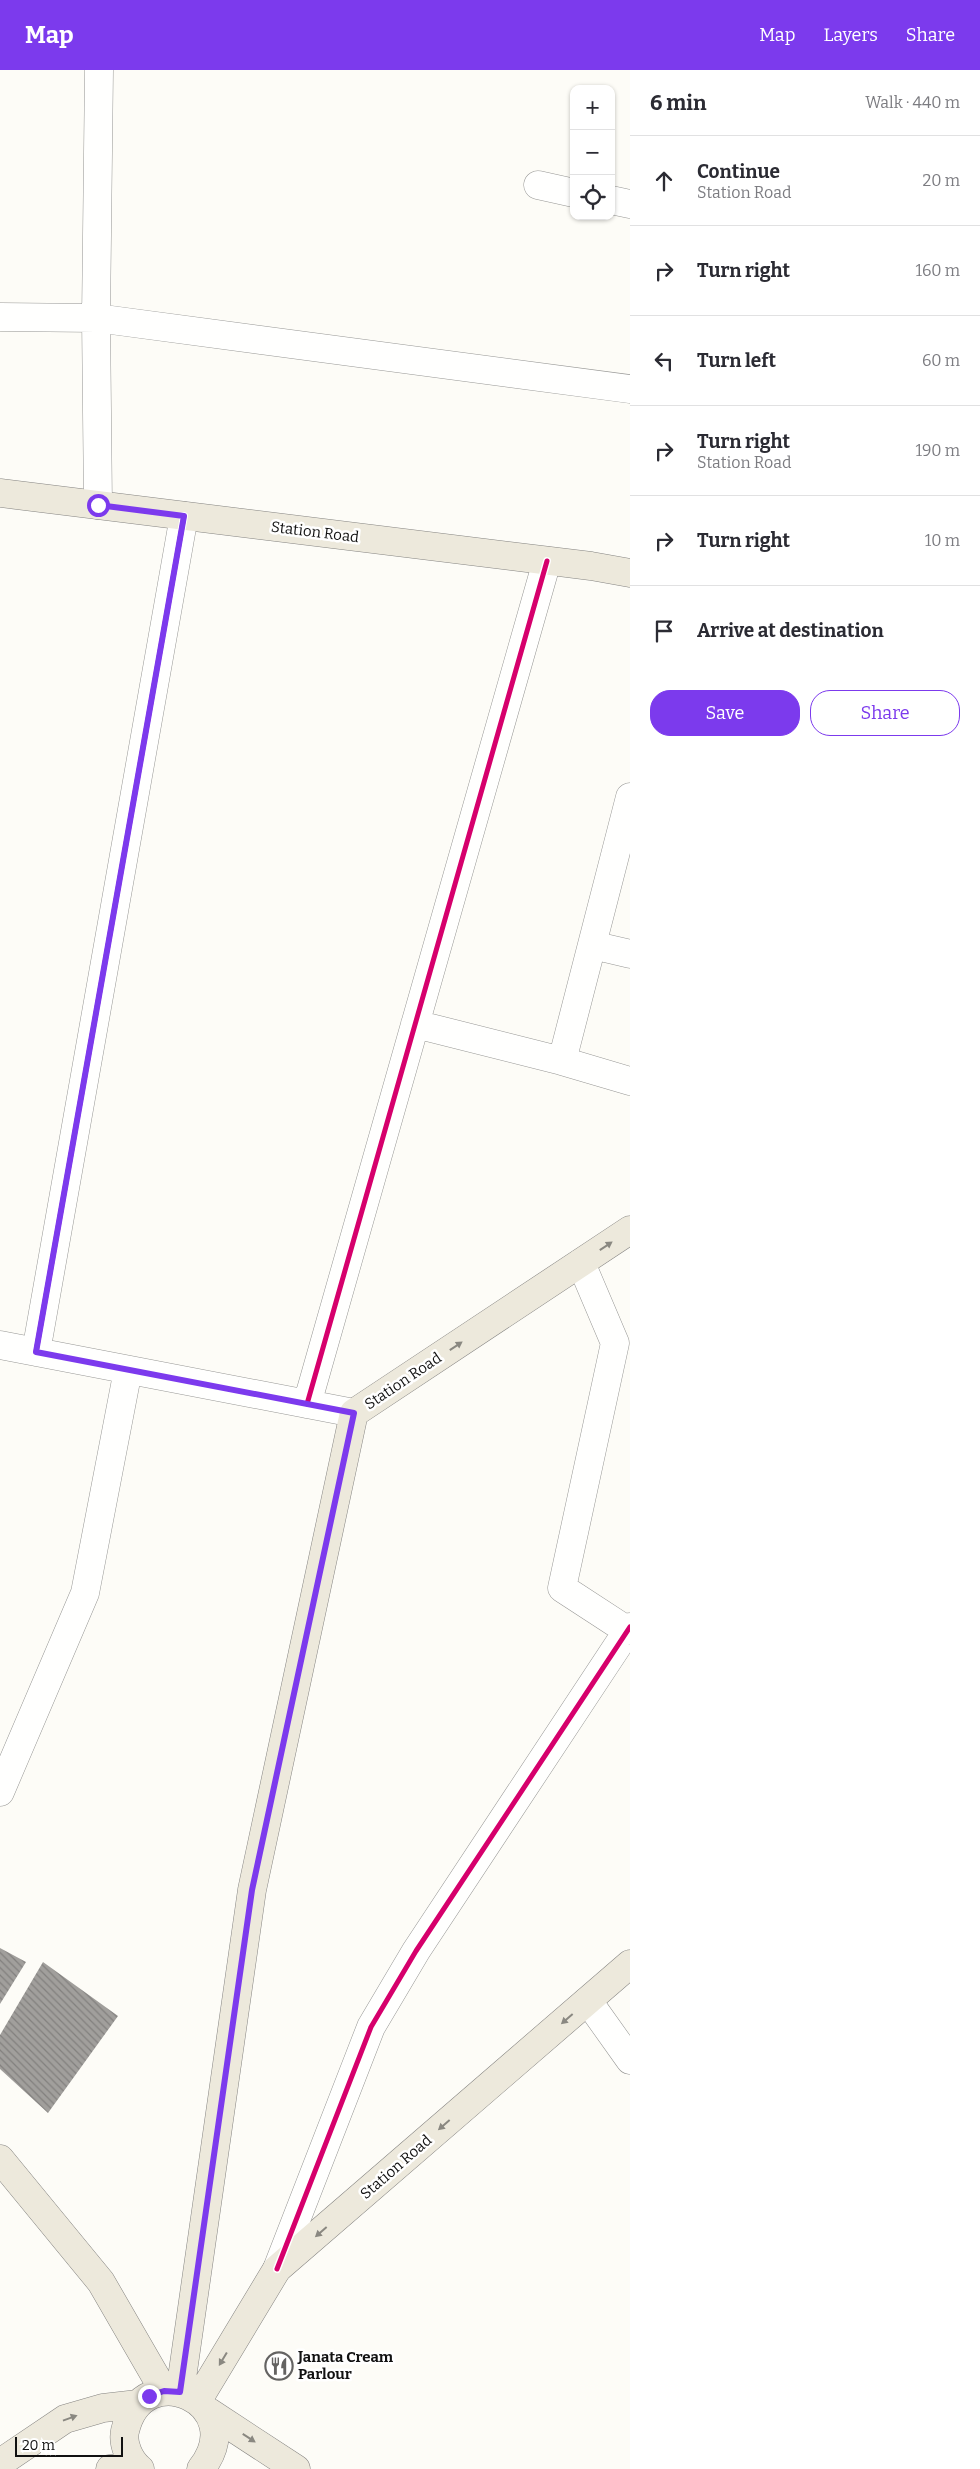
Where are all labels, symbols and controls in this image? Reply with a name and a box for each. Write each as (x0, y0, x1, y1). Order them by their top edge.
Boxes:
text: Map (25, 21, 74, 49)
text: Map (759, 24, 795, 46)
text: Layers (823, 24, 878, 46)
text: Share (906, 24, 955, 46)
map controls (570, 85, 615, 220)
button: + (570, 85, 615, 130)
text: 6 min (650, 90, 706, 116)
text: Walk · 440 m (865, 93, 960, 112)
button: − (570, 130, 615, 175)
text: Continue (697, 160, 780, 183)
icon: ahead (650, 167, 678, 195)
text: 20 m (923, 171, 960, 190)
button: locate (570, 175, 615, 220)
text: Station Road (697, 183, 791, 202)
icon: right (650, 257, 678, 285)
text: Turn right (697, 259, 790, 282)
text: 160 m (915, 261, 960, 280)
icon: left (650, 347, 678, 375)
text: Turn left (697, 349, 776, 372)
text: 60 m (922, 351, 960, 370)
text: Turn right (697, 430, 790, 453)
icon: right (650, 437, 678, 465)
text: 190 m (915, 441, 960, 460)
text: Station Road (697, 453, 791, 472)
route start (87, 494, 110, 517)
street label: Station Road (270, 518, 360, 546)
icon: right (650, 527, 678, 555)
text: Turn right (697, 529, 790, 552)
text: 10 m (925, 531, 960, 550)
icon: arrive (650, 617, 678, 645)
text: Arrive at destination (697, 619, 884, 642)
button: Save (650, 690, 800, 736)
button: Share (810, 690, 960, 736)
one-way arrow (599, 1241, 612, 1251)
one-way arrow (449, 1341, 462, 1351)
street label: Station Road (361, 1349, 445, 1413)
one-way arrow (561, 2013, 573, 2025)
one-way arrow (437, 2120, 450, 2131)
street label: Station Road (357, 2131, 435, 2203)
one-way arrow (314, 2226, 327, 2237)
place label: Janata Cream Parlour (297, 2348, 394, 2383)
restaurant icon: Janata Cream Parlour (264, 2351, 294, 2381)
one-way arrow (218, 2352, 227, 2365)
route end (138, 2385, 161, 2408)
one-way arrow (63, 2414, 78, 2421)
scale bar (15, 2434, 122, 2457)
one-way arrow (243, 2434, 256, 2443)
text: 20 m (22, 2437, 55, 2454)

